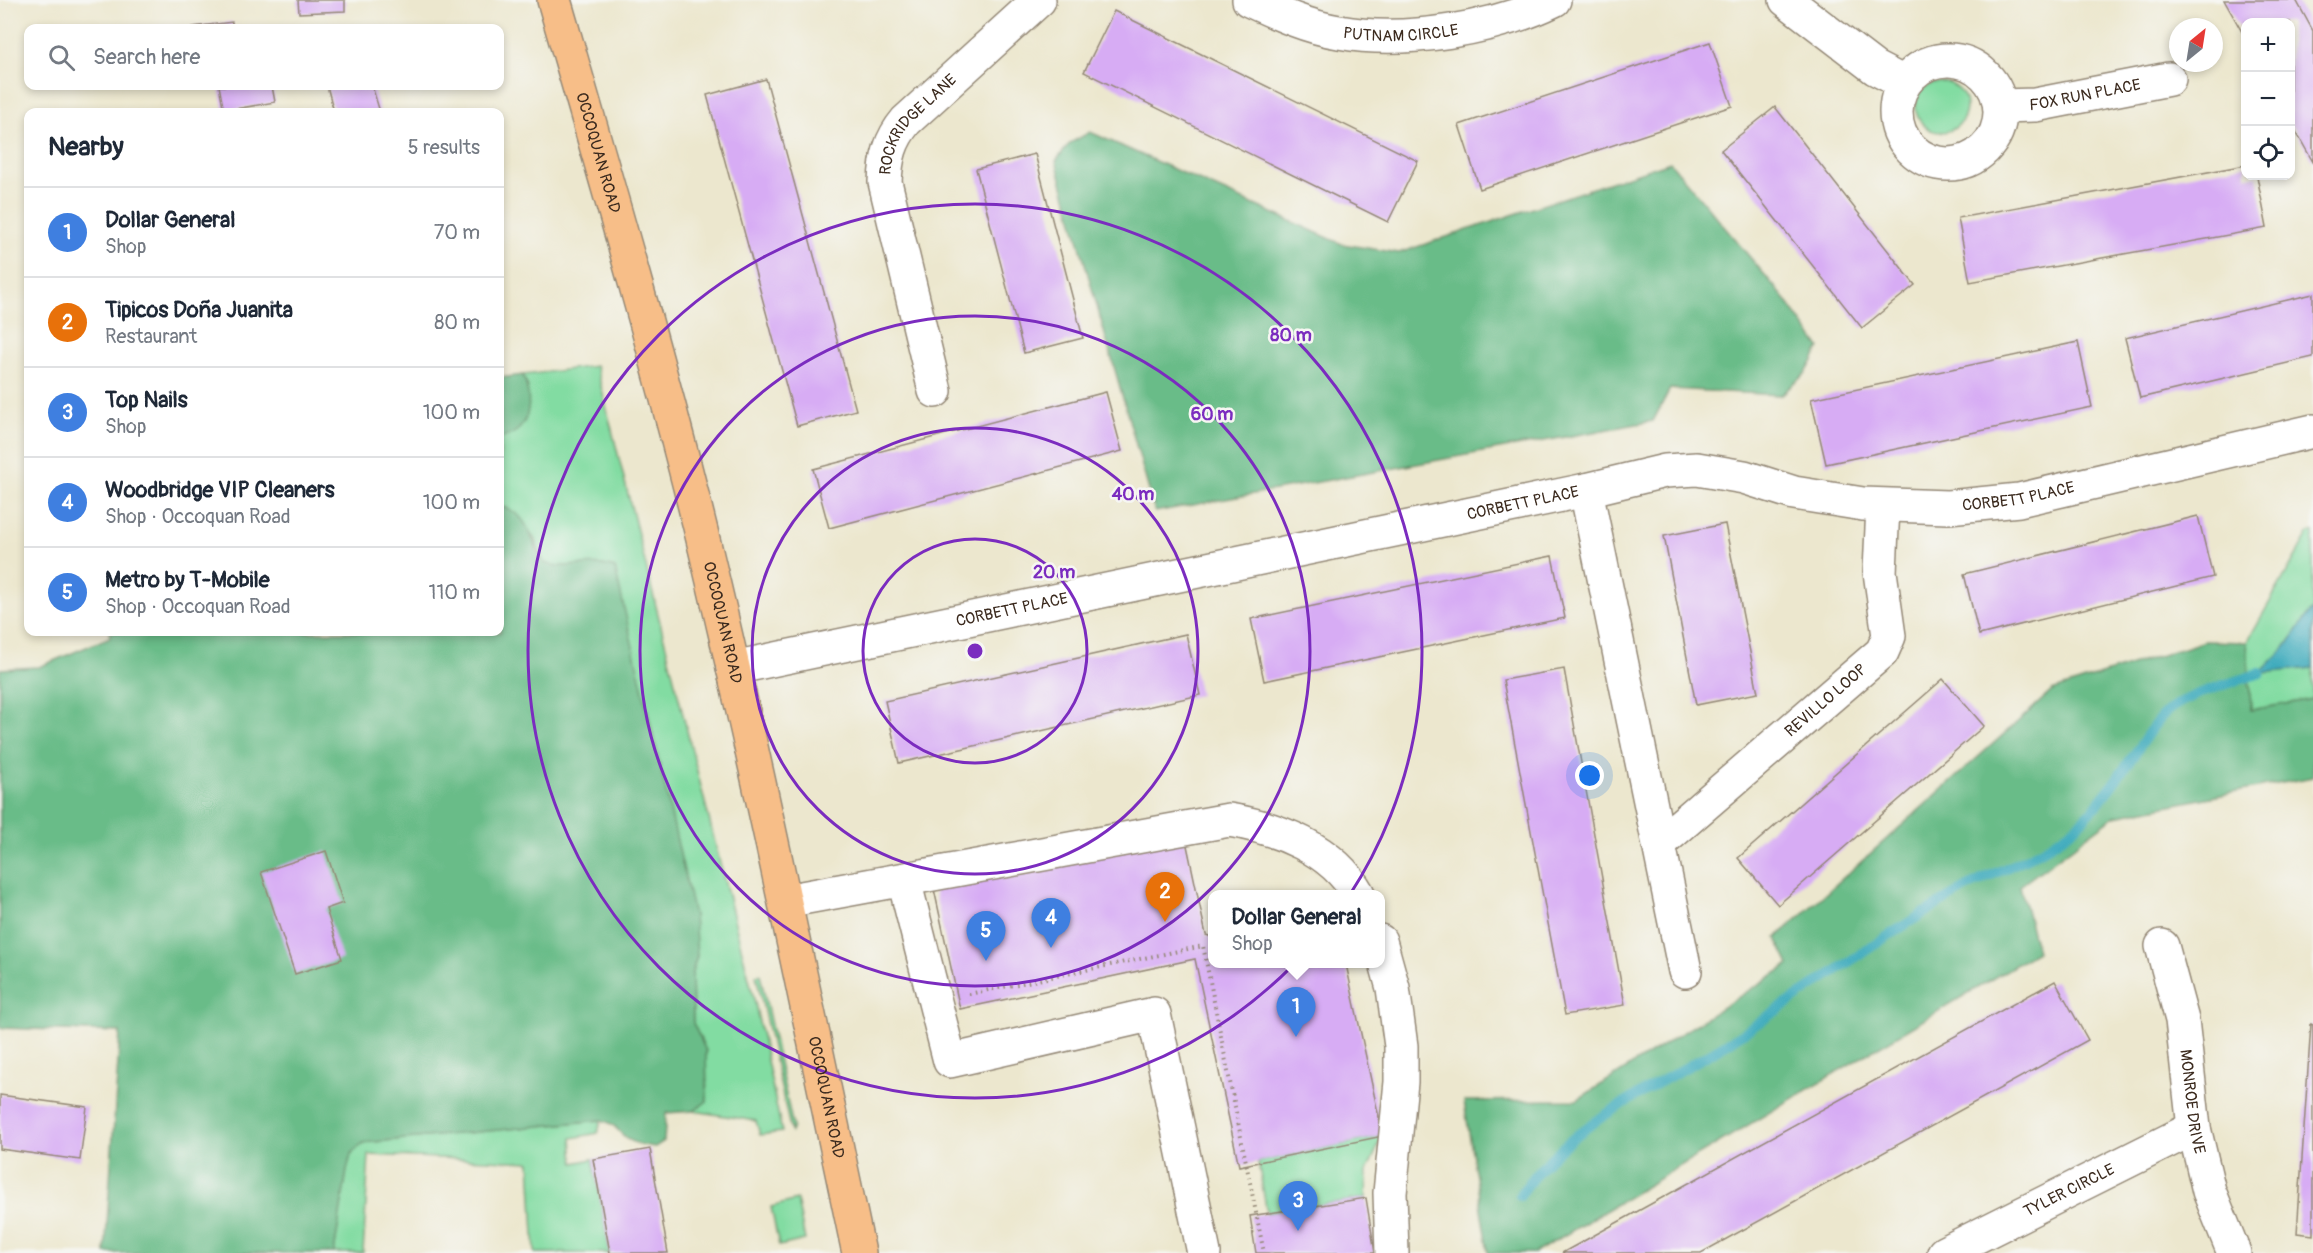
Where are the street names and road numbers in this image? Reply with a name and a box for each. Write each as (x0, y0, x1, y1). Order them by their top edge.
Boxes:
street label: PUTNAM CIRCLE (1342, 20, 1460, 46)
street label: ROCKRIDGE LANE (875, 70, 961, 176)
street label: FOX RUN PLACE (2029, 75, 2142, 115)
street label: OCCOQUAN ROAD (571, 90, 625, 215)
street label: CORBETT PLACE (1961, 477, 2077, 516)
street label: CORBETT PLACE (1465, 482, 1581, 525)
street label: OCCOQUAN ROAD (699, 560, 746, 685)
street label: CORBETT PLACE (954, 588, 1070, 631)
street label: REVILLO LOOP (1781, 660, 1871, 741)
street label: OCCOQUAN ROAD (804, 1034, 849, 1160)
street label: MONROE DRIVE (2175, 1048, 2210, 1156)
street label: TYLER CIRCLE (2020, 1159, 2118, 1222)

